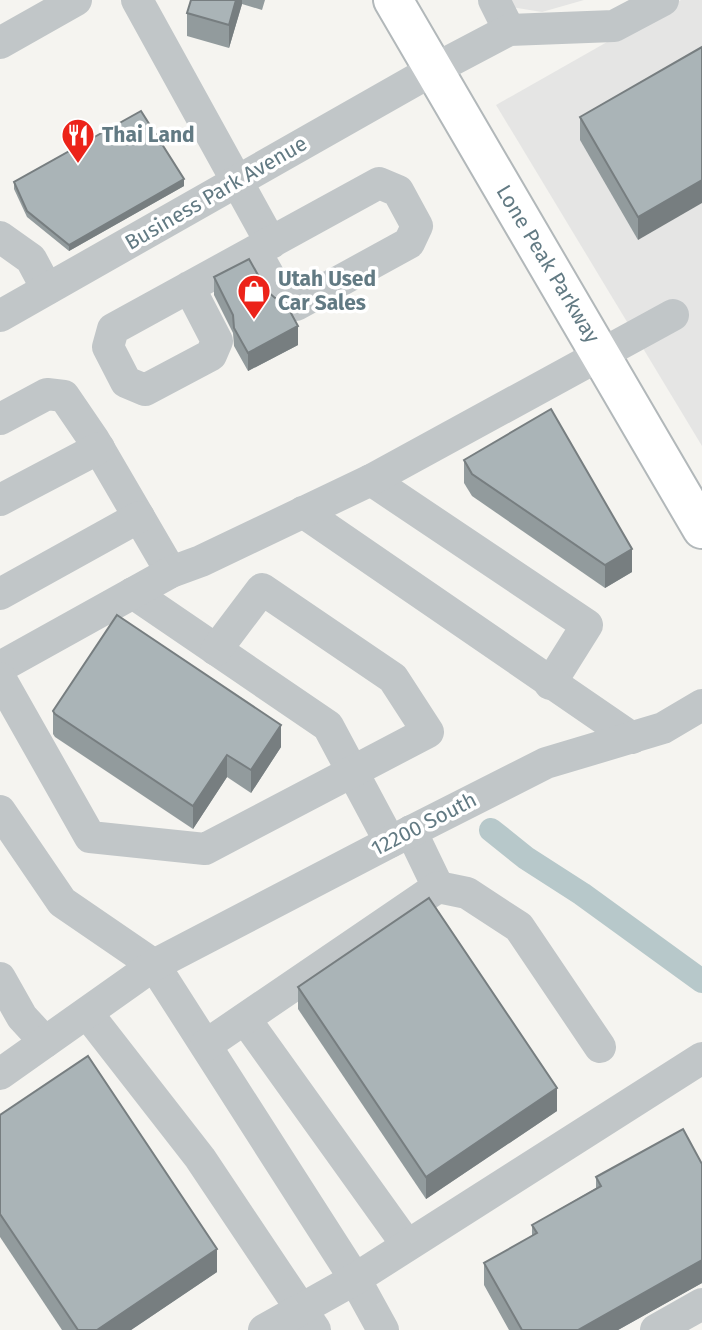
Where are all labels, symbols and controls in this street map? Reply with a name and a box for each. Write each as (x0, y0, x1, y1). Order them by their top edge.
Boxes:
restaurant icon: Thai Land (59, 116, 97, 165)
place label: Thai Land (102, 122, 195, 148)
street label: Business Park Avenue (120, 130, 312, 256)
street label: Lone Peak Parkway (491, 180, 606, 348)
place label: Utah Used Car Sales (278, 266, 376, 316)
shop icon: Utah Used Car Sales (235, 272, 273, 321)
street label: 12200 South (367, 786, 481, 862)

